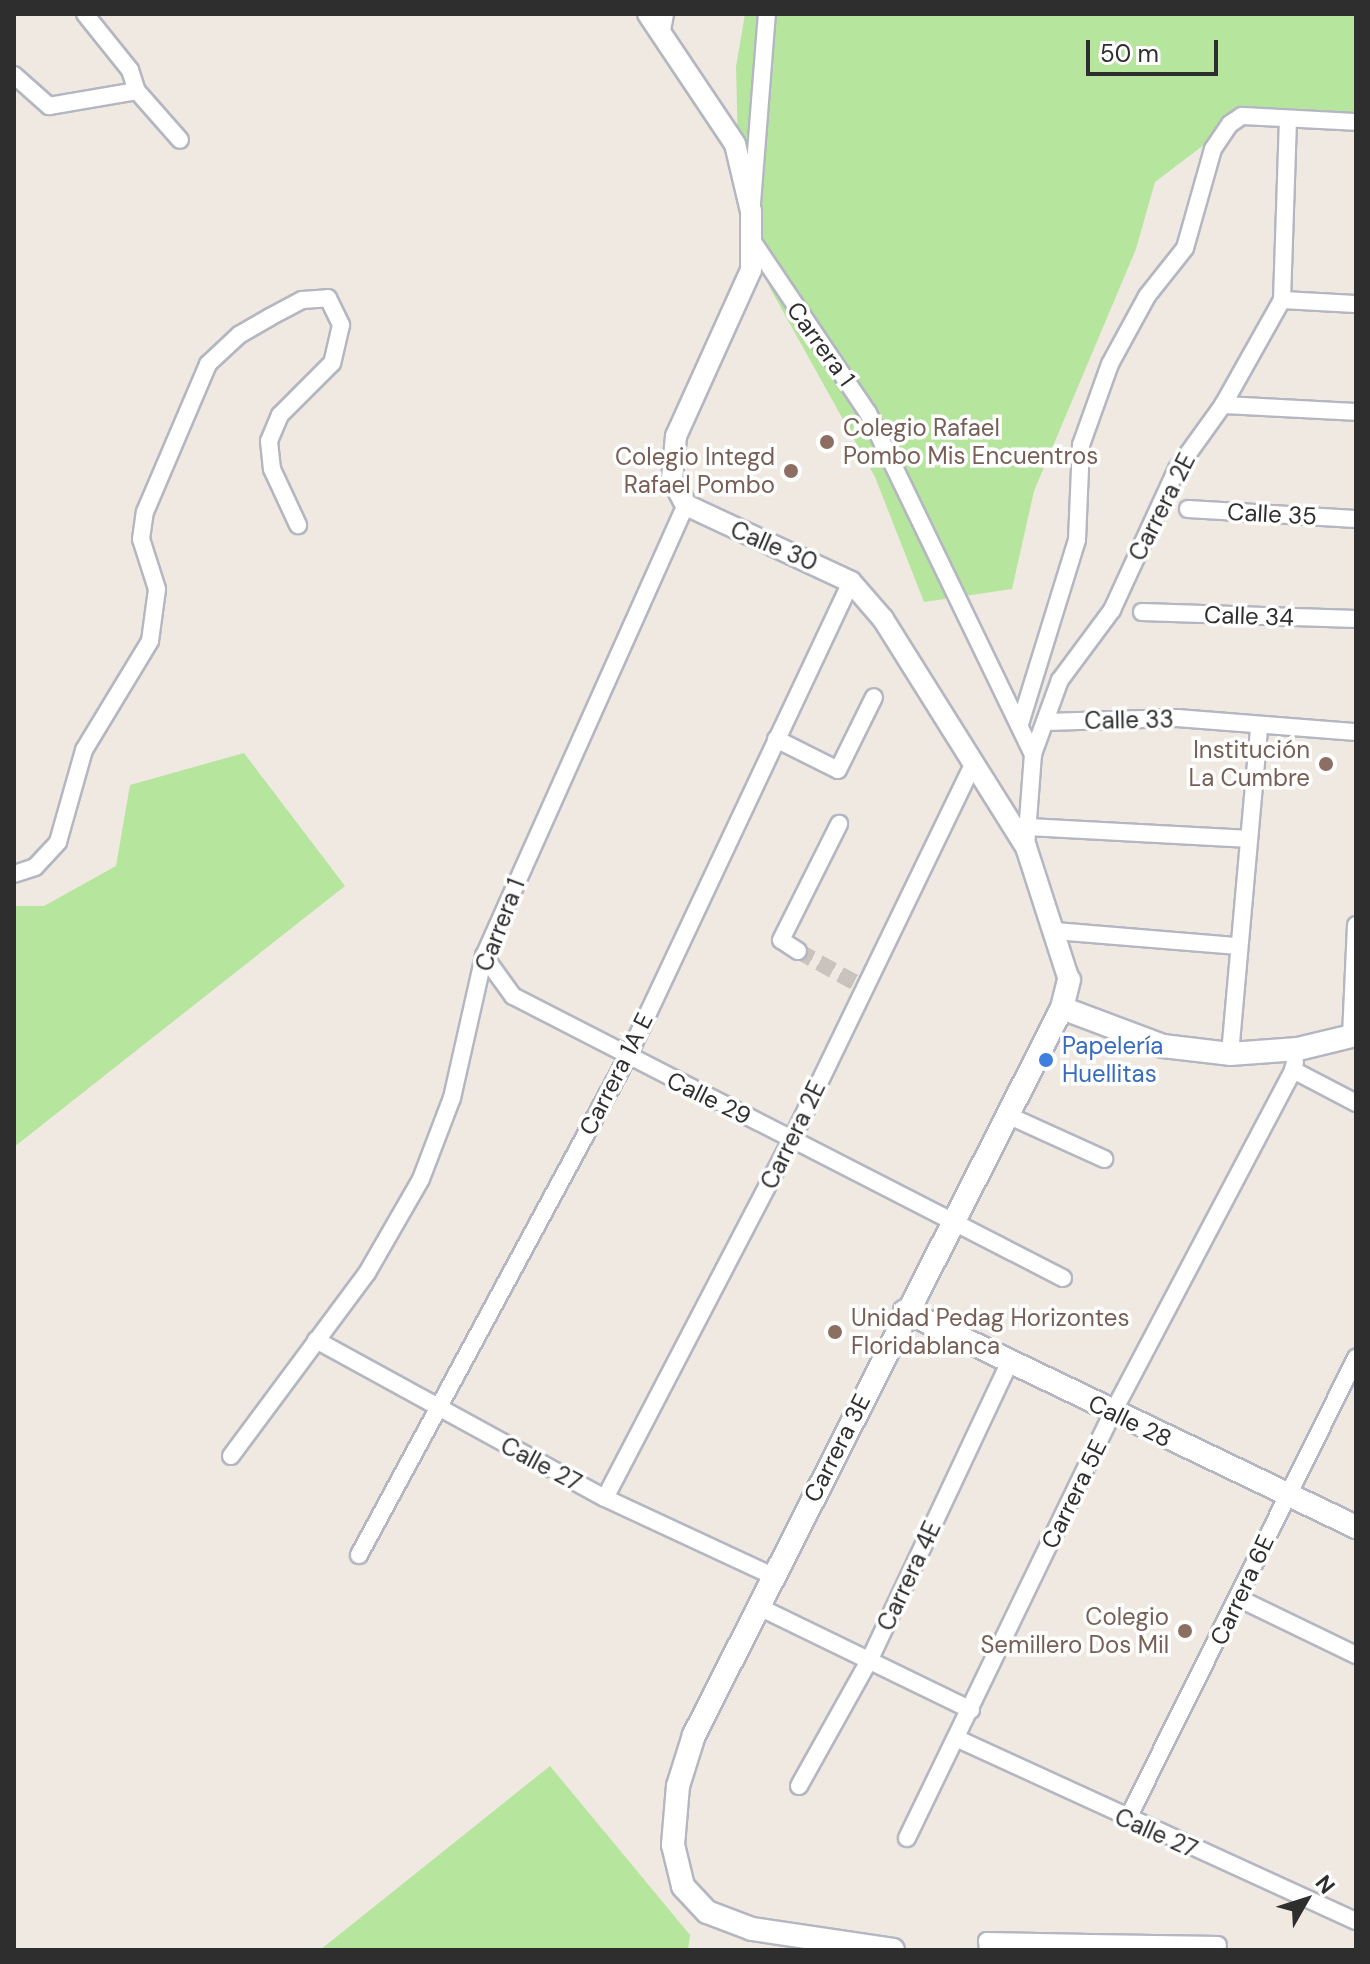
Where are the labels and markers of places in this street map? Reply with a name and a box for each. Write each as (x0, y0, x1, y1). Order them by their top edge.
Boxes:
place label: Colegio Rafael Pombo Mis Encuentros (843, 414, 1098, 470)
marker: Colegio Rafael Pombo Mis Encuentros (818, 433, 836, 451)
place label: Colegio Integd Rafael Pombo (615, 443, 775, 499)
marker: Colegio Integd Rafael Pombo (782, 462, 800, 480)
place label: Institución La Cumbre (1188, 736, 1310, 792)
marker: Institución La Cumbre (1317, 755, 1335, 773)
place label: Papelería Huellitas (1062, 1032, 1163, 1088)
marker: Papelería Huellitas (1037, 1051, 1055, 1069)
place label: Unidad Pedag Horizontes Floridablanca (851, 1304, 1129, 1360)
marker: Unidad Pedag Horizontes Floridablanca (826, 1323, 844, 1341)
place label: Colegio Semillero Dos Mil (980, 1603, 1169, 1659)
marker: Colegio Semillero Dos Mil (1176, 1622, 1194, 1640)

